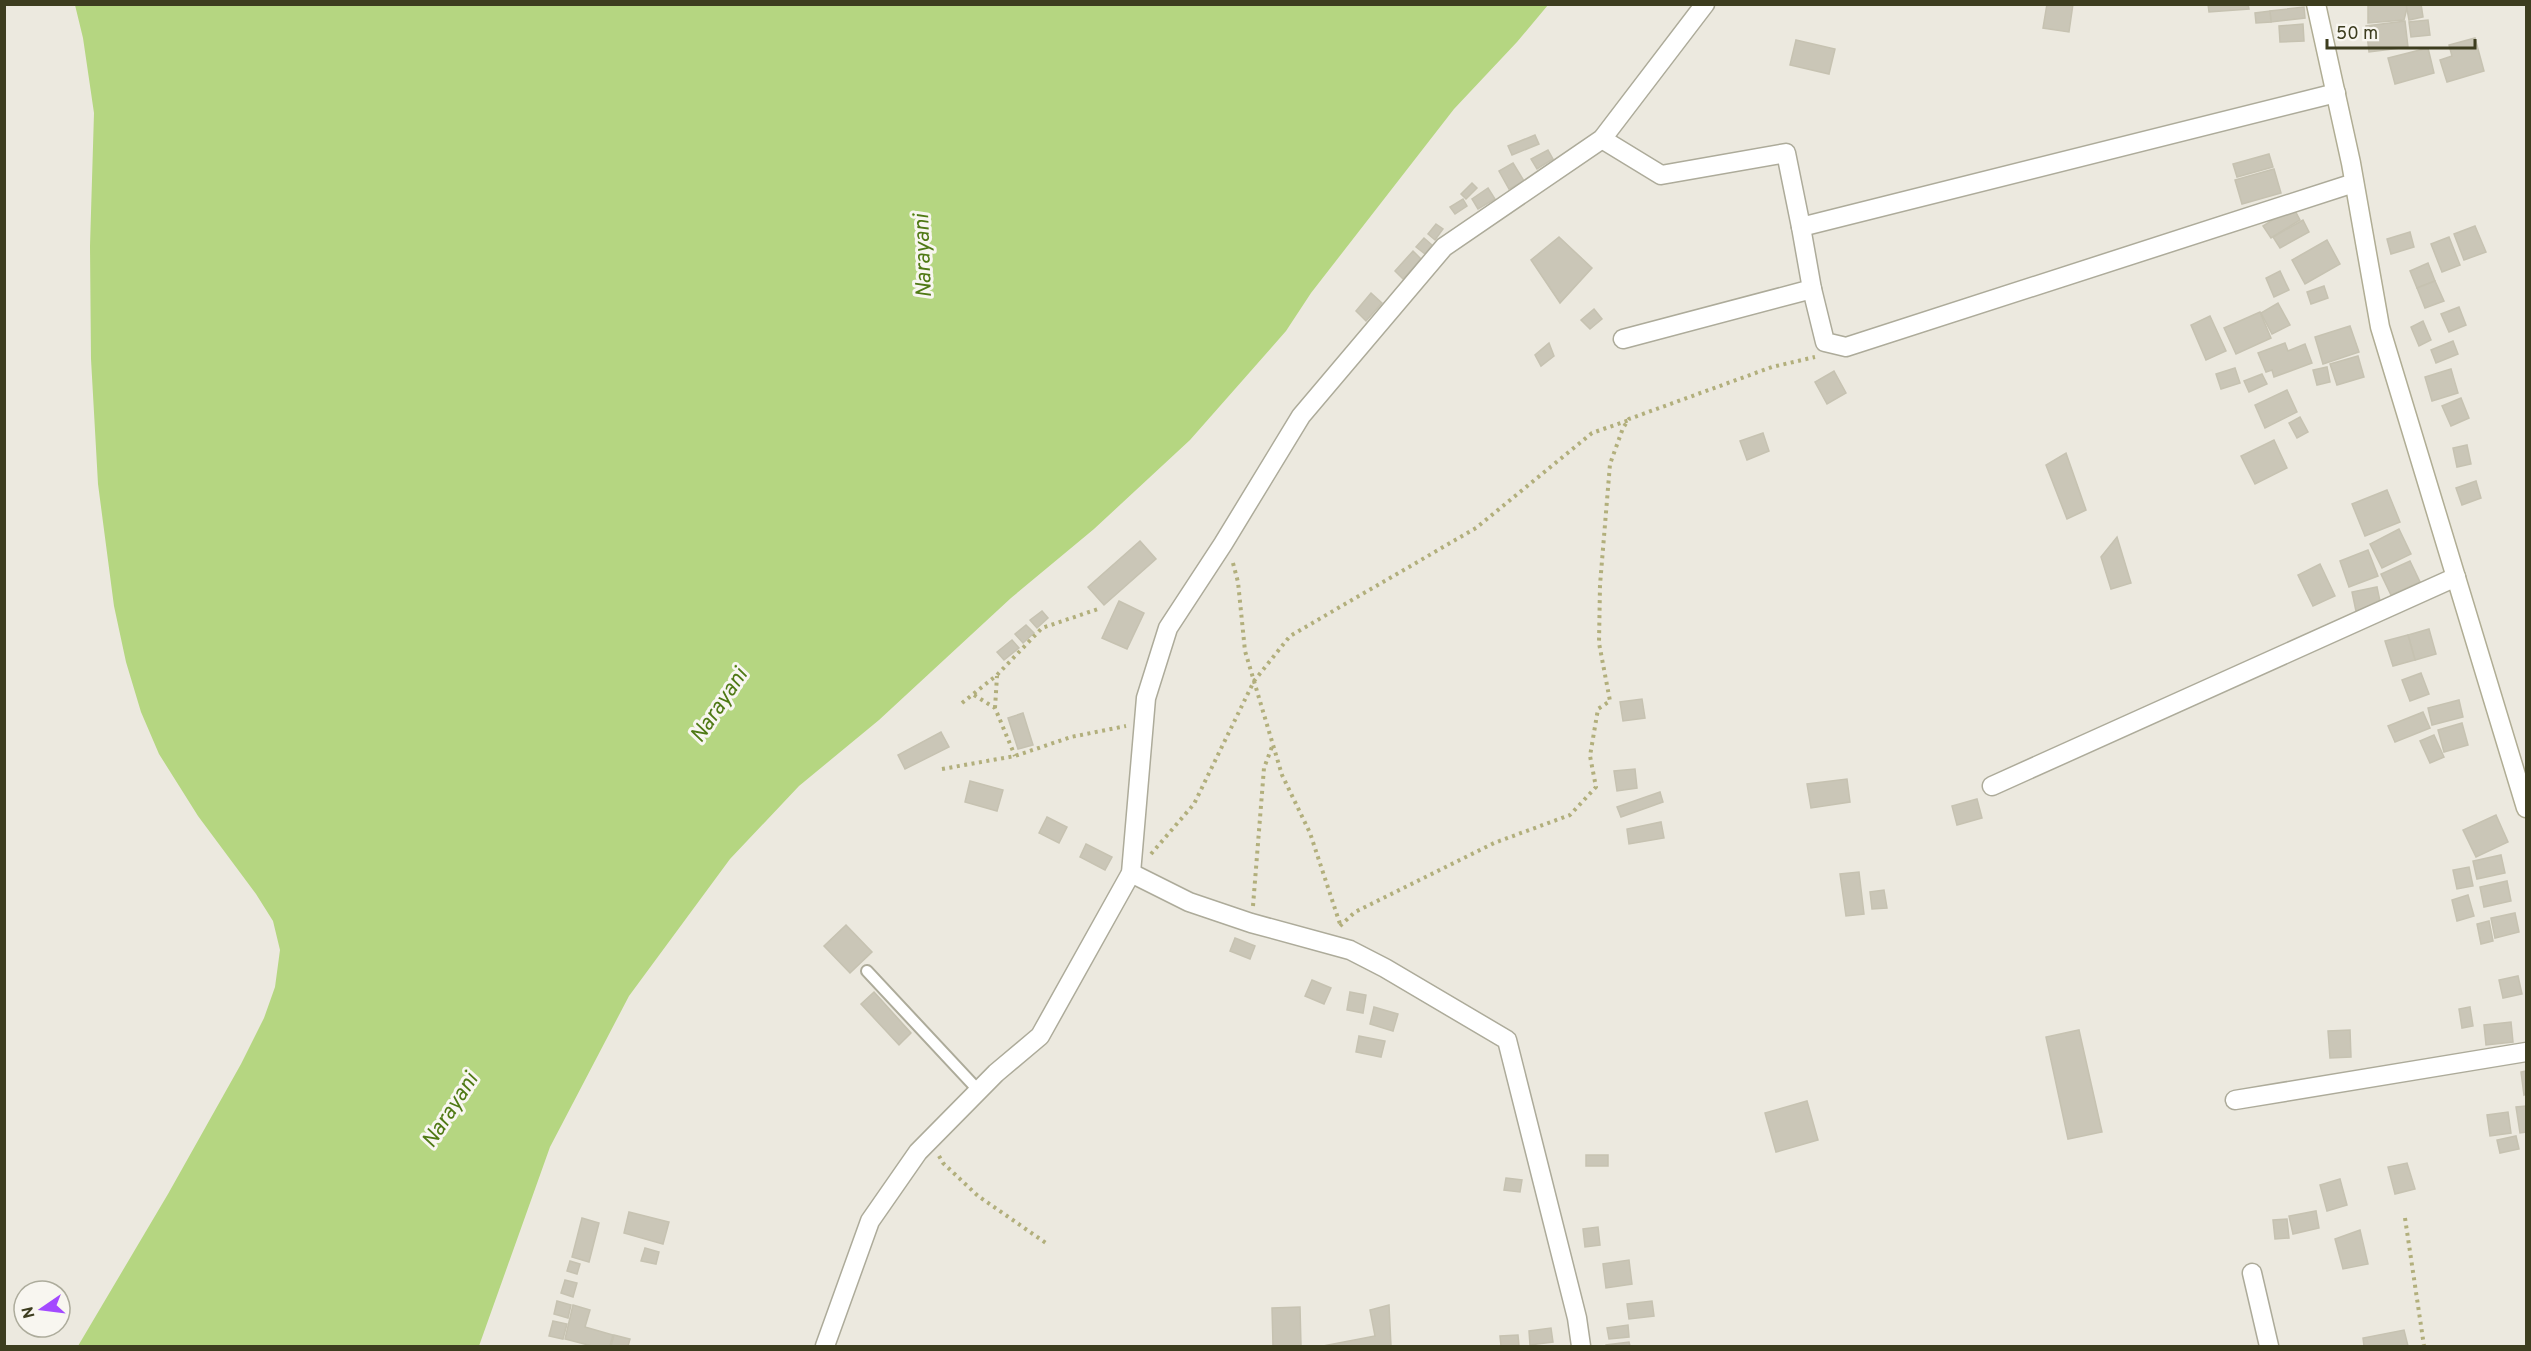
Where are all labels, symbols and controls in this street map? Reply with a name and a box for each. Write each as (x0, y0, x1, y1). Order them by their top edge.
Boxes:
scale bar (2327, 12, 2476, 50)
text: 50 m (2336, 23, 2378, 46)
water label: Narayani (909, 212, 939, 299)
water label: Narayani (685, 662, 756, 748)
water label: Narayani (417, 1067, 486, 1154)
north arrow (12, 1279, 72, 1339)
text: N (18, 1304, 40, 1320)

